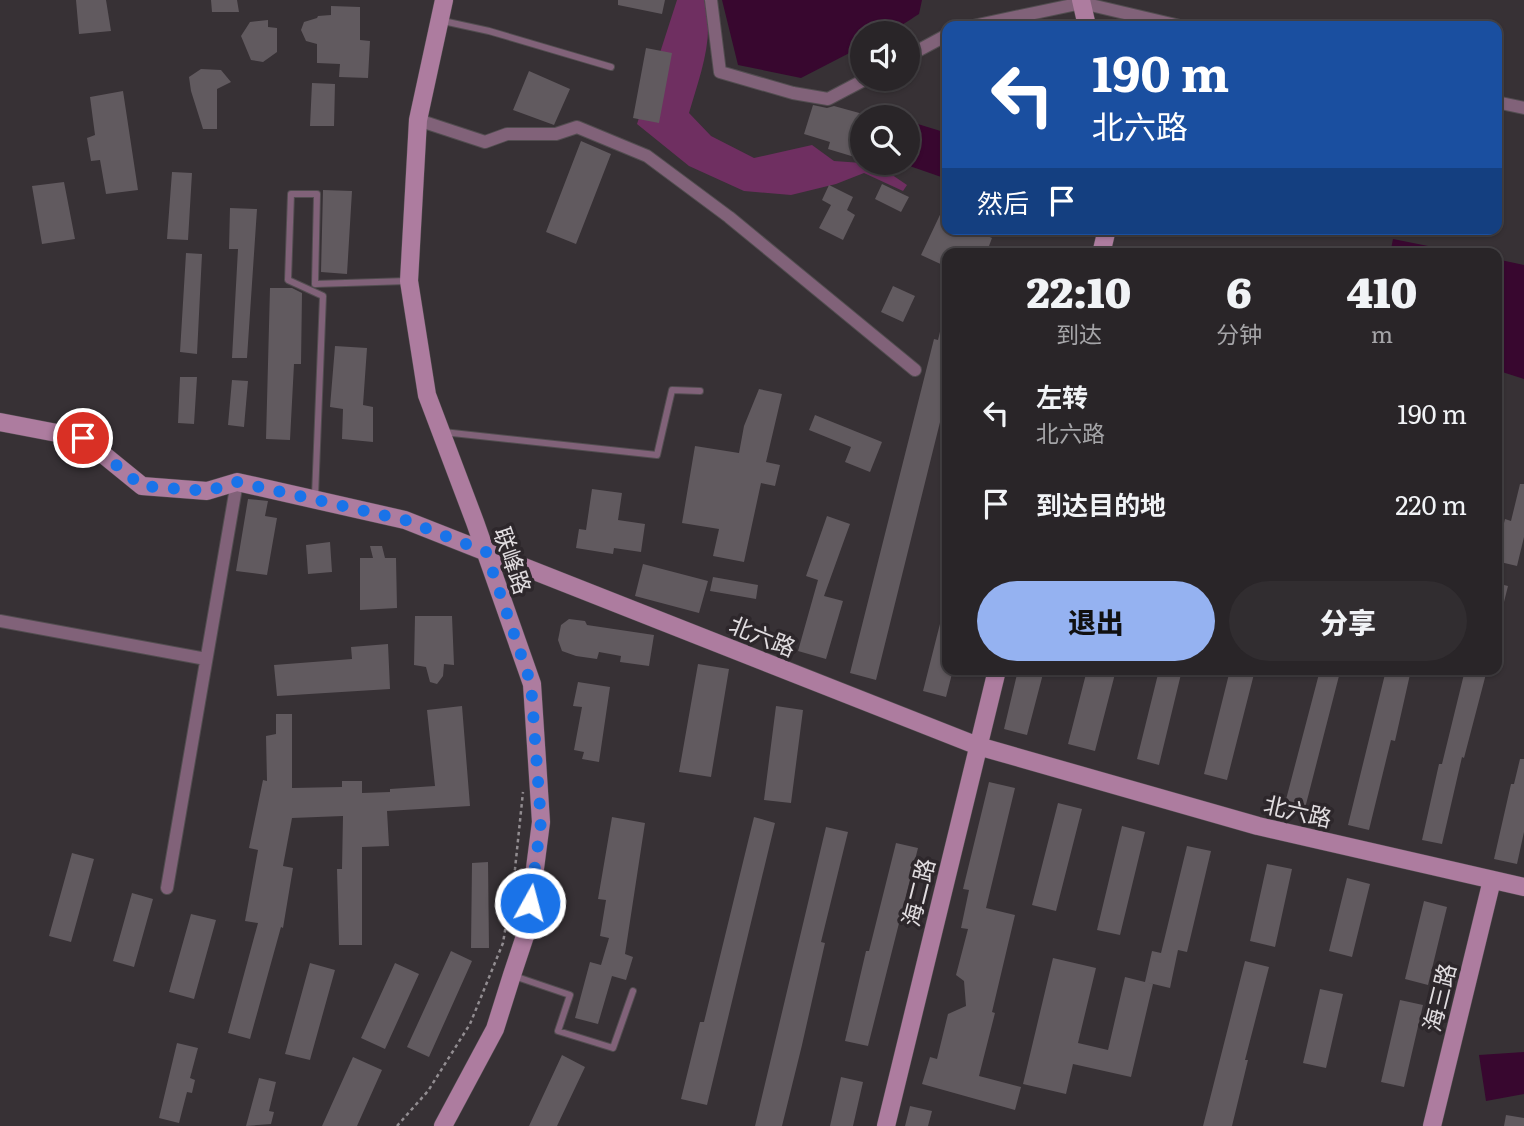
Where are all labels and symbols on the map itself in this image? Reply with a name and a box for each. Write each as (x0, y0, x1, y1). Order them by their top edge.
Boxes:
pin (53, 408, 113, 468)
street label: 联峰路 (487, 522, 541, 598)
street label: 北六路 (725, 606, 801, 664)
street label: 北六路 (1261, 786, 1335, 834)
street label: 海二路 (892, 854, 942, 930)
position arrow (493, 866, 567, 940)
street label: 海三路 (1413, 959, 1463, 1035)

